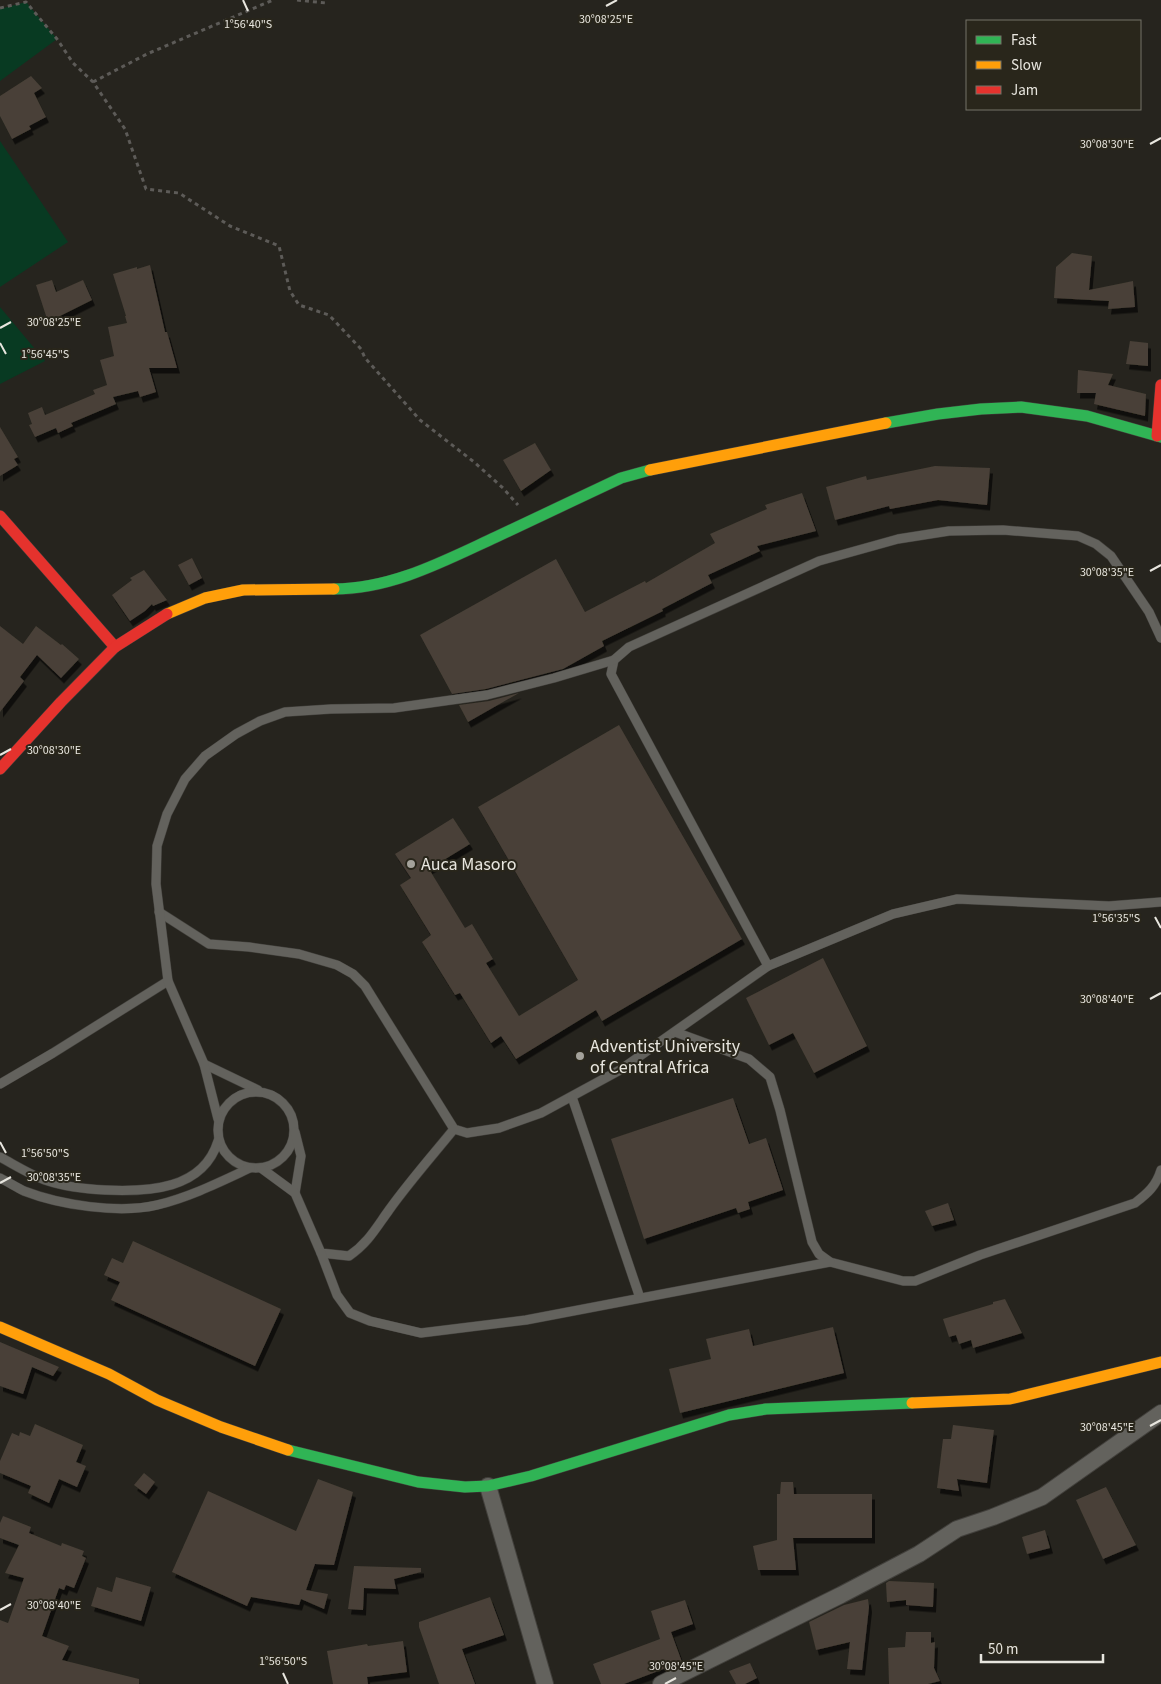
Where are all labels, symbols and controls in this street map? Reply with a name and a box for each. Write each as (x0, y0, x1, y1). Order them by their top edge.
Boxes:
text: 30°08'25"E (579, 11, 633, 28)
text: 1°56'40"S (224, 16, 272, 33)
legend (966, 20, 1141, 110)
text: Fast (1011, 30, 1037, 51)
text: Slow (1011, 55, 1042, 76)
text: Jam (1011, 80, 1038, 101)
text: 30°08'30"E (1080, 136, 1134, 153)
text: 30°08'25"E (27, 314, 81, 331)
text: 1°56'45"S (21, 346, 69, 363)
text: 30°08'35"E (1080, 564, 1134, 581)
text: 30°08'30"E (27, 742, 81, 759)
place label: Auca Masoro (421, 852, 516, 877)
marker: Auca Masoro (405, 858, 417, 870)
text: 1°56'35"S (1092, 910, 1140, 927)
text: 30°08'40"E (1080, 991, 1134, 1008)
place label: Adventist University of Central Africa (590, 1034, 741, 1080)
marker: Adventist University of Central Africa (574, 1050, 586, 1062)
text: 1°56'50"S (21, 1145, 69, 1162)
text: 30°08'35"E (27, 1169, 81, 1186)
text: 30°08'45"E (1080, 1419, 1134, 1436)
text: 30°08'40"E (27, 1597, 81, 1614)
scale bar (981, 1632, 1104, 1664)
text: 50 m (988, 1639, 1018, 1660)
text: 1°56'50"S (259, 1653, 307, 1670)
text: 30°08'45"E (649, 1658, 703, 1675)

